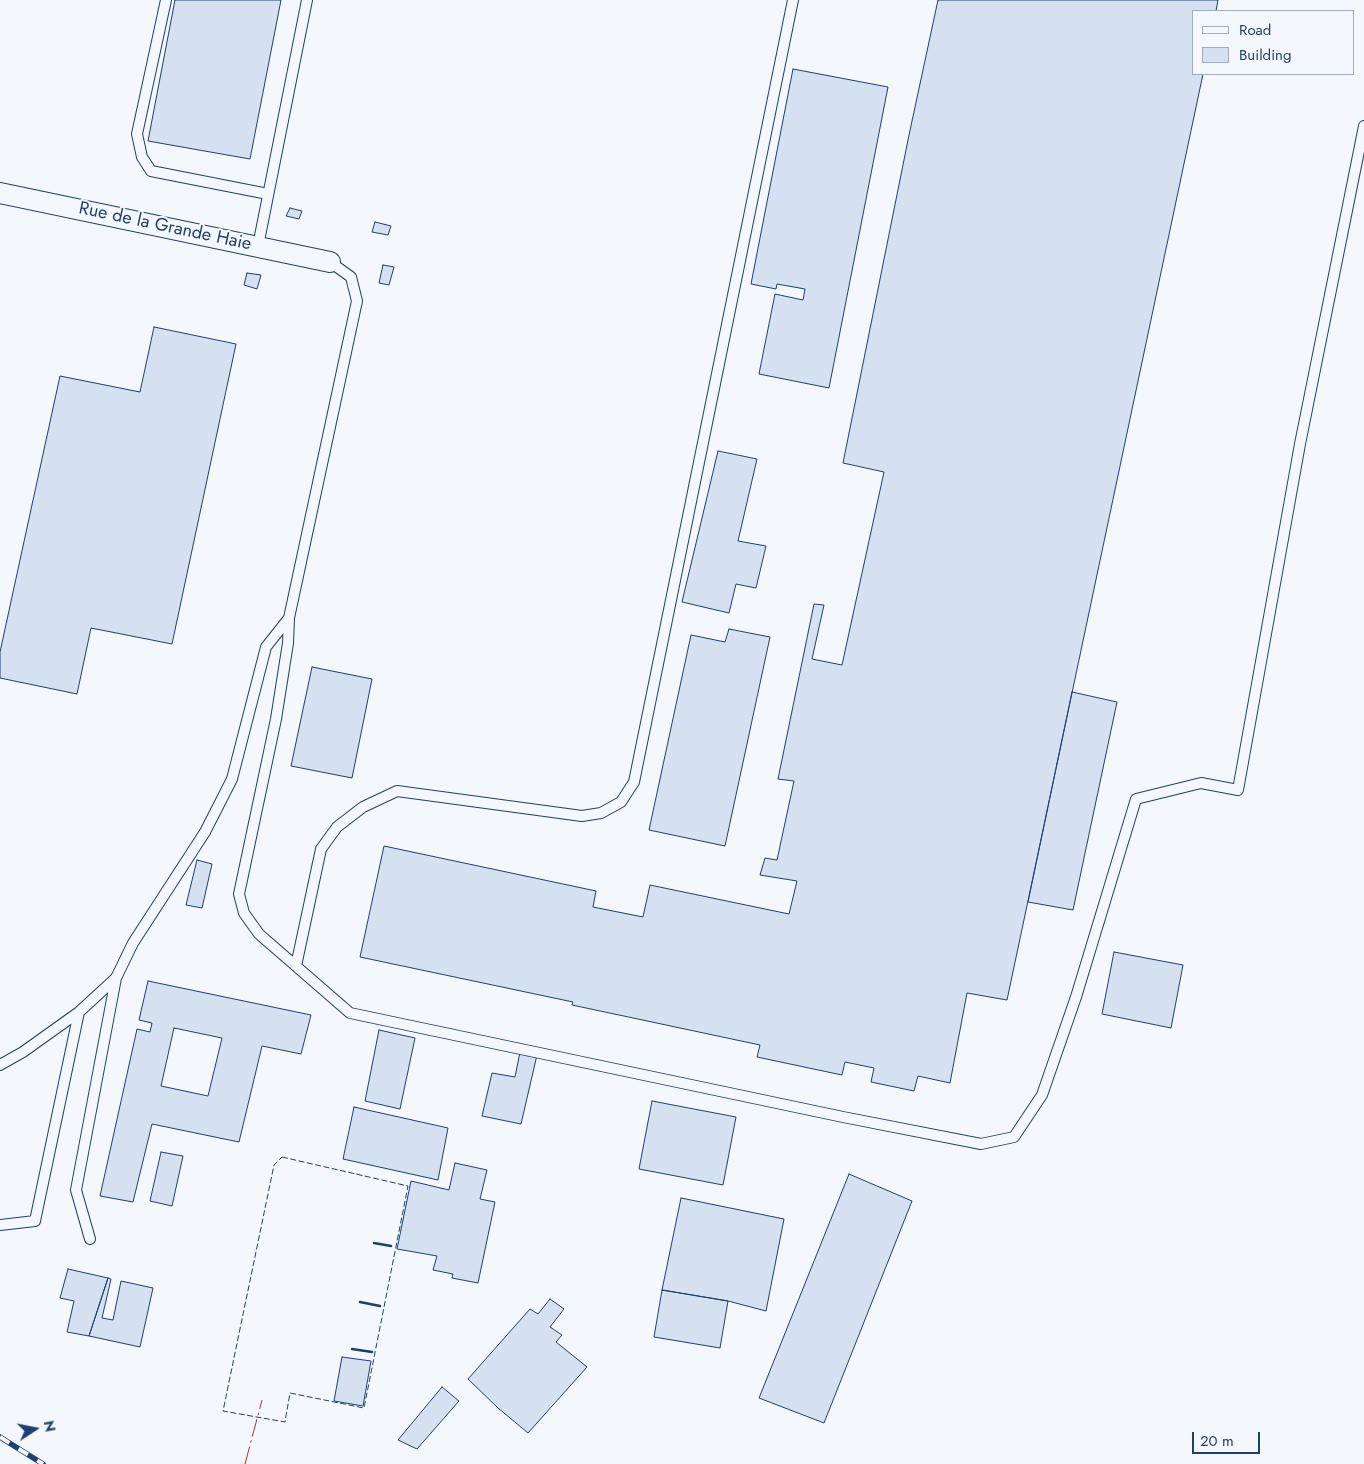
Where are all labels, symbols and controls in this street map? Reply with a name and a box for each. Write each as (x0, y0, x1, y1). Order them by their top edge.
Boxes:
legend (1192, 10, 1354, 75)
text: Road (1239, 19, 1271, 41)
text: Building (1239, 44, 1291, 66)
street label: Rue de la Grande Haie (77, 198, 253, 256)
north arrow (10, 1404, 60, 1454)
text: N (39, 1419, 61, 1434)
scale bar (1194, 1422, 1262, 1454)
text: 20 m (1200, 1430, 1234, 1452)

